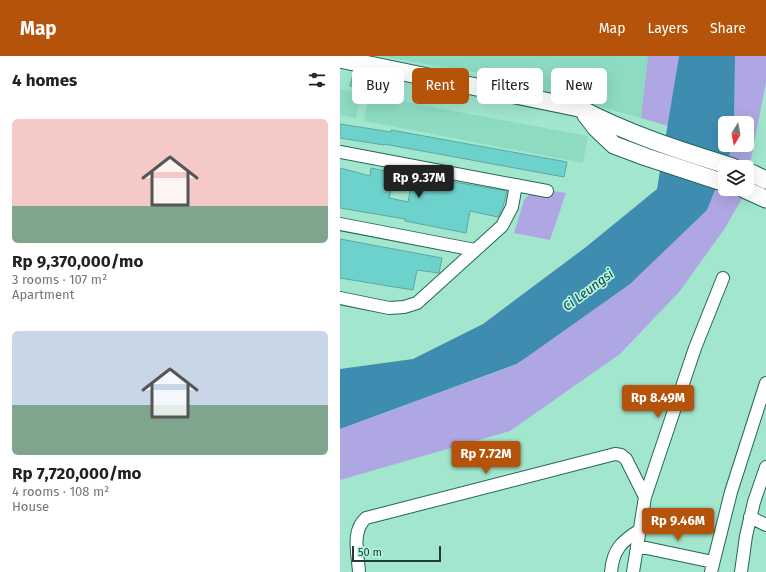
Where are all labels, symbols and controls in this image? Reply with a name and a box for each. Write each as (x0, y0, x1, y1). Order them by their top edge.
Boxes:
text: Map (20, 17, 57, 40)
text: Map (599, 20, 625, 37)
text: Layers (647, 20, 688, 37)
text: Share (710, 20, 746, 37)
chip: Buy (352, 68, 404, 104)
chip: Rent (412, 68, 469, 104)
chip: Filters (477, 68, 543, 104)
chip: New (551, 68, 607, 104)
icon: filters (306, 69, 328, 91)
text: 4 homes (12, 70, 77, 91)
north arrow (718, 116, 754, 152)
map controls (718, 116, 754, 196)
icon: home (134, 145, 206, 217)
button: layers (718, 160, 754, 196)
pin: Rp 9.37M (378, 165, 460, 199)
text: Rp 9.37M (393, 170, 445, 185)
text: Rp 9,370,000/mo (12, 251, 143, 272)
water label: Ci Leungsi (560, 266, 616, 314)
text: 3 rooms · 107 m² (12, 272, 107, 287)
text: Apartment (12, 287, 74, 302)
icon: home (134, 357, 206, 429)
pin: Rp 8.49M (617, 385, 699, 419)
text: Rp 8.49M (631, 390, 685, 405)
pin: Rp 7.72M (445, 441, 527, 475)
text: Rp 7.72M (461, 446, 511, 461)
text: Rp 7,720,000/mo (12, 463, 142, 484)
text: 4 rooms · 108 m² (12, 484, 109, 499)
text: House (12, 499, 49, 514)
pin: Rp 9.46M (637, 508, 719, 542)
text: Rp 9.46M (651, 513, 705, 528)
scale bar (352, 544, 441, 563)
text: 50 m (358, 546, 382, 559)

